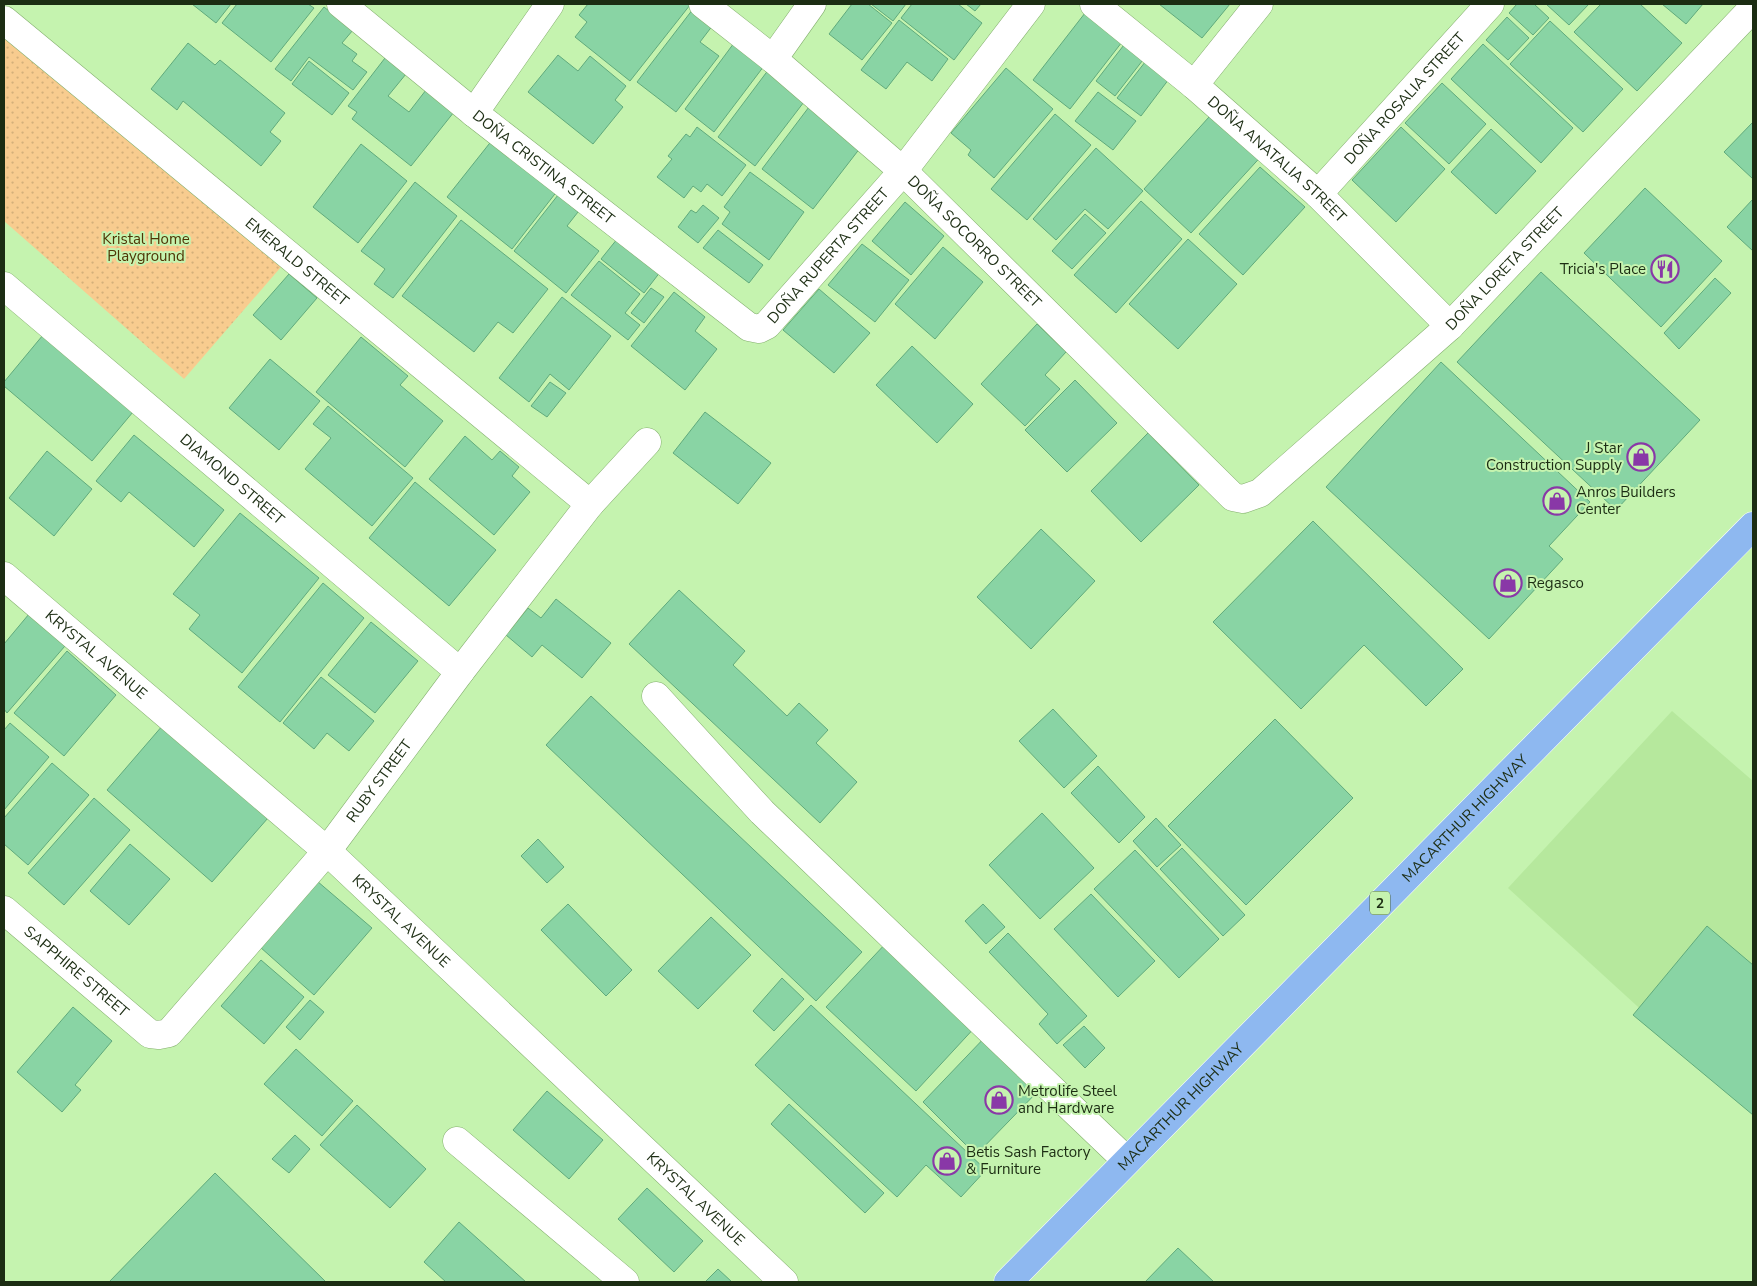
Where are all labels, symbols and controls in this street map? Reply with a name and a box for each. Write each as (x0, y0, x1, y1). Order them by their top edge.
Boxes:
street label: DOÑA ROSALIA STREET (1340, 28, 1470, 169)
street label: DOÑA ANATALIA STREET (1203, 91, 1351, 227)
street label: DOÑA CRISTINA STREET (468, 106, 619, 229)
street label: DOÑA SOCORRO STREET (903, 171, 1046, 312)
street label: DOÑA RUPERTA STREET (763, 184, 893, 328)
street label: DOÑA LORETA STREET (1441, 203, 1568, 335)
street label: EMERALD STREET (241, 213, 353, 311)
park label: Kristal Home Playground (102, 229, 190, 266)
restaurant icon: Tricia's Place (1650, 254, 1680, 284)
place label: Tricia's Place (1560, 259, 1646, 279)
street label: DIAMOND STREET (176, 429, 289, 529)
place label: J Star Construction Supply (1486, 438, 1623, 475)
shop icon: J Star Construction Supply (1626, 442, 1656, 472)
place label: Anros Builders Center (1576, 482, 1676, 519)
shop icon: Anros Builders Center (1542, 486, 1572, 516)
shop icon: Regasco (1493, 568, 1523, 598)
place label: Regasco (1527, 573, 1584, 593)
street label: KRYSTAL AVENUE (41, 605, 151, 703)
street label: RUBY STREET (342, 736, 416, 826)
street label: MACARTHUR HIGHWAY (1398, 749, 1533, 886)
street label: KRYSTAL AVENUE (348, 870, 454, 972)
road number: 2 (1370, 891, 1390, 914)
street label: SAPPHIRE STREET (20, 921, 133, 1022)
street label: MACARTHUR HIGHWAY (1113, 1038, 1249, 1175)
place label: Metrolife Steel and Hardware (1018, 1081, 1118, 1118)
shop icon: Metrolife Steel and Hardware (984, 1085, 1014, 1115)
place label: Betis Sash Factory & Furniture (966, 1142, 1091, 1179)
shop icon: Betis Sash Factory & Furniture (932, 1146, 962, 1176)
street label: KRYSTAL AVENUE (642, 1148, 749, 1250)

